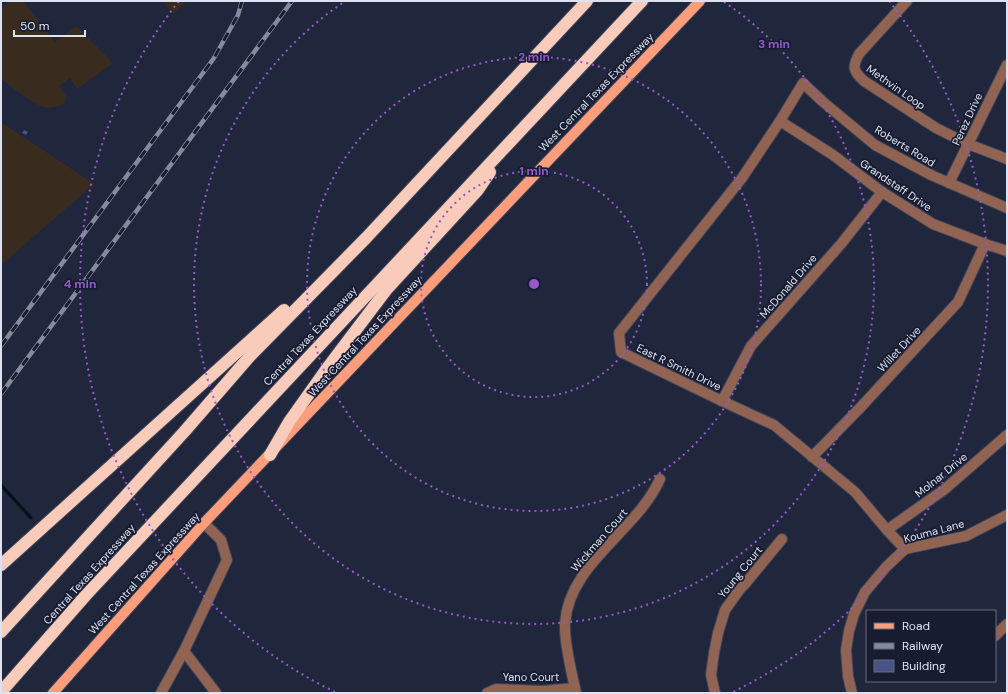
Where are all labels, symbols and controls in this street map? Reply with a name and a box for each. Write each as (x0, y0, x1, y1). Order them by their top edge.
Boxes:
scale bar (14, 12, 85, 38)
text: 50 m (20, 18, 49, 34)
street label: West Central Texas Expressway (535, 30, 657, 154)
text: 3 min (758, 36, 790, 52)
text: 2 min (518, 49, 550, 65)
street label: Methvin Loop (864, 61, 928, 113)
street label: Perez Drive (949, 90, 985, 148)
street label: Roberts Road (872, 122, 938, 170)
street label: Grandstaff Drive (857, 156, 935, 214)
text: 1 min (519, 163, 549, 179)
street label: McDonald Drive (756, 251, 820, 321)
street label: West Central Texas Expressway (305, 273, 425, 399)
text: 4 min (64, 276, 96, 292)
centre of rings (527, 277, 541, 291)
street label: Central Texas Expressway (260, 283, 360, 389)
street label: Willet Drive (874, 323, 924, 375)
street label: East R Smith Drive (634, 340, 724, 394)
street label: Molnar Drive (912, 450, 970, 500)
street label: Wickman Court (568, 506, 630, 574)
street label: West Central Texas Expressway (86, 509, 202, 637)
street label: Kouma Lane (902, 516, 966, 546)
street label: Central Texas Expressway (40, 521, 138, 627)
street label: Young Court (715, 543, 765, 601)
legend (866, 610, 996, 682)
text: Road (902, 618, 930, 634)
text: Railway (902, 638, 943, 654)
text: Building (902, 658, 946, 674)
street label: Yano Court (503, 670, 559, 684)

